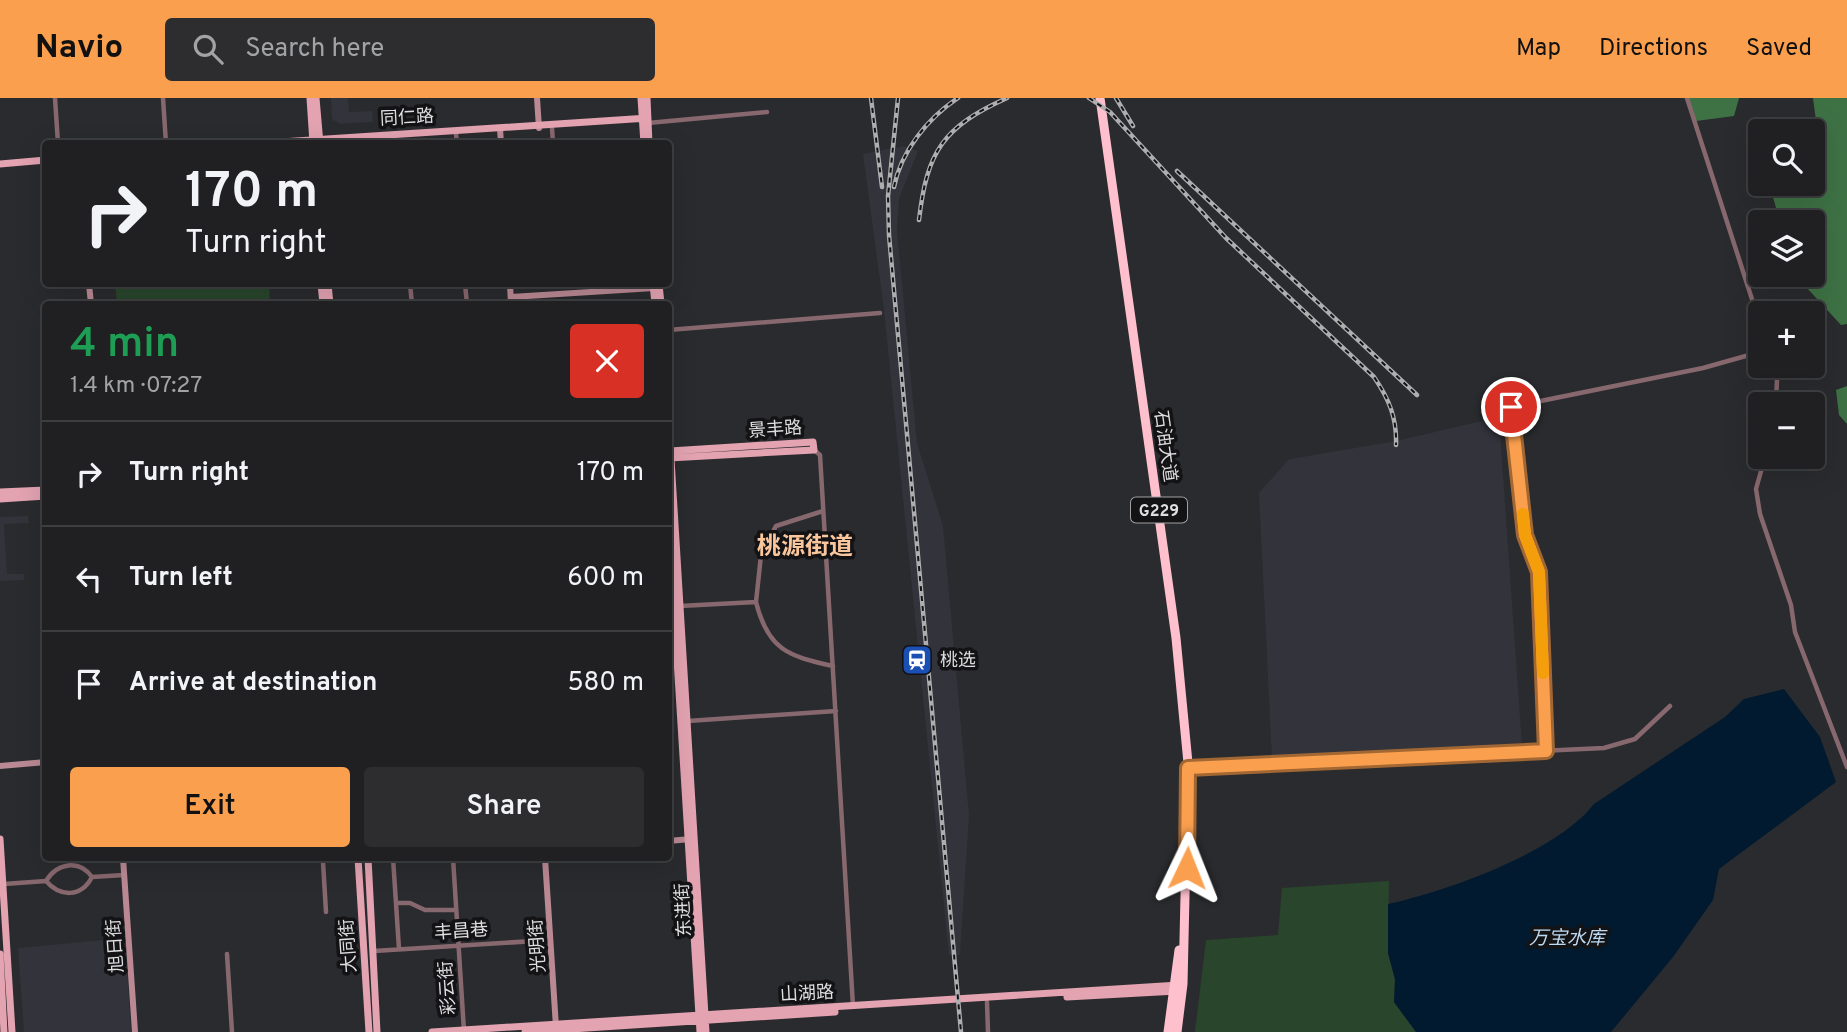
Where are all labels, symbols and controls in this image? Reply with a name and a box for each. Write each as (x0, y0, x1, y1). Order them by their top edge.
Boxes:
search box (165, 18, 655, 81)
text: Navio (35, 28, 123, 70)
icon: search (189, 30, 227, 68)
text: Search here (245, 33, 384, 66)
text: Map (1516, 34, 1561, 64)
text: Directions (1599, 34, 1708, 64)
text: Saved (1746, 34, 1812, 64)
street label: 同仁路 (380, 106, 435, 131)
map controls (1748, 119, 1825, 469)
button: search (1748, 119, 1825, 196)
text: 170 m (185, 163, 318, 225)
icon: right (70, 168, 161, 259)
button: layers (1748, 210, 1825, 287)
text: Turn right (185, 224, 327, 264)
button: + (1748, 301, 1825, 378)
text: 4 min (70, 319, 179, 372)
button: close (570, 324, 644, 398)
text: 1.4 km · 07:27 (70, 372, 202, 401)
pin (1481, 377, 1541, 437)
icon: arrive (1492, 388, 1530, 426)
button: − (1748, 392, 1825, 469)
street label: 石油大道 (1148, 409, 1181, 483)
street label: 景丰路 (747, 417, 803, 444)
icon: right (70, 455, 108, 493)
text: Turn right (129, 457, 249, 490)
text: 170 m (577, 457, 644, 490)
road number: G229 (1131, 498, 1187, 522)
district label: 桃源街道 (757, 533, 853, 563)
icon: left (70, 560, 108, 598)
text: Turn left (129, 562, 233, 595)
text: 600 m (567, 562, 644, 595)
station icon: 桃选 (900, 643, 934, 677)
place label: 桃选 (940, 650, 976, 673)
icon: arrive (70, 665, 108, 703)
text: Arrive at destination (129, 667, 377, 700)
text: 580 m (567, 667, 644, 700)
button: Exit (70, 767, 350, 847)
button: Share (364, 767, 644, 847)
position arrow (1150, 831, 1224, 905)
street label: 东进街 (672, 882, 697, 937)
street label: 旭日街 (103, 918, 130, 974)
street label: 大同街 (336, 918, 363, 974)
street label: 光明街 (525, 918, 552, 974)
street label: 丰昌巷 (433, 919, 489, 946)
water label: 万宝水库 (1529, 927, 1608, 951)
street label: 彩云街 (435, 960, 462, 1016)
street label: 山湖路 (780, 982, 835, 1007)

